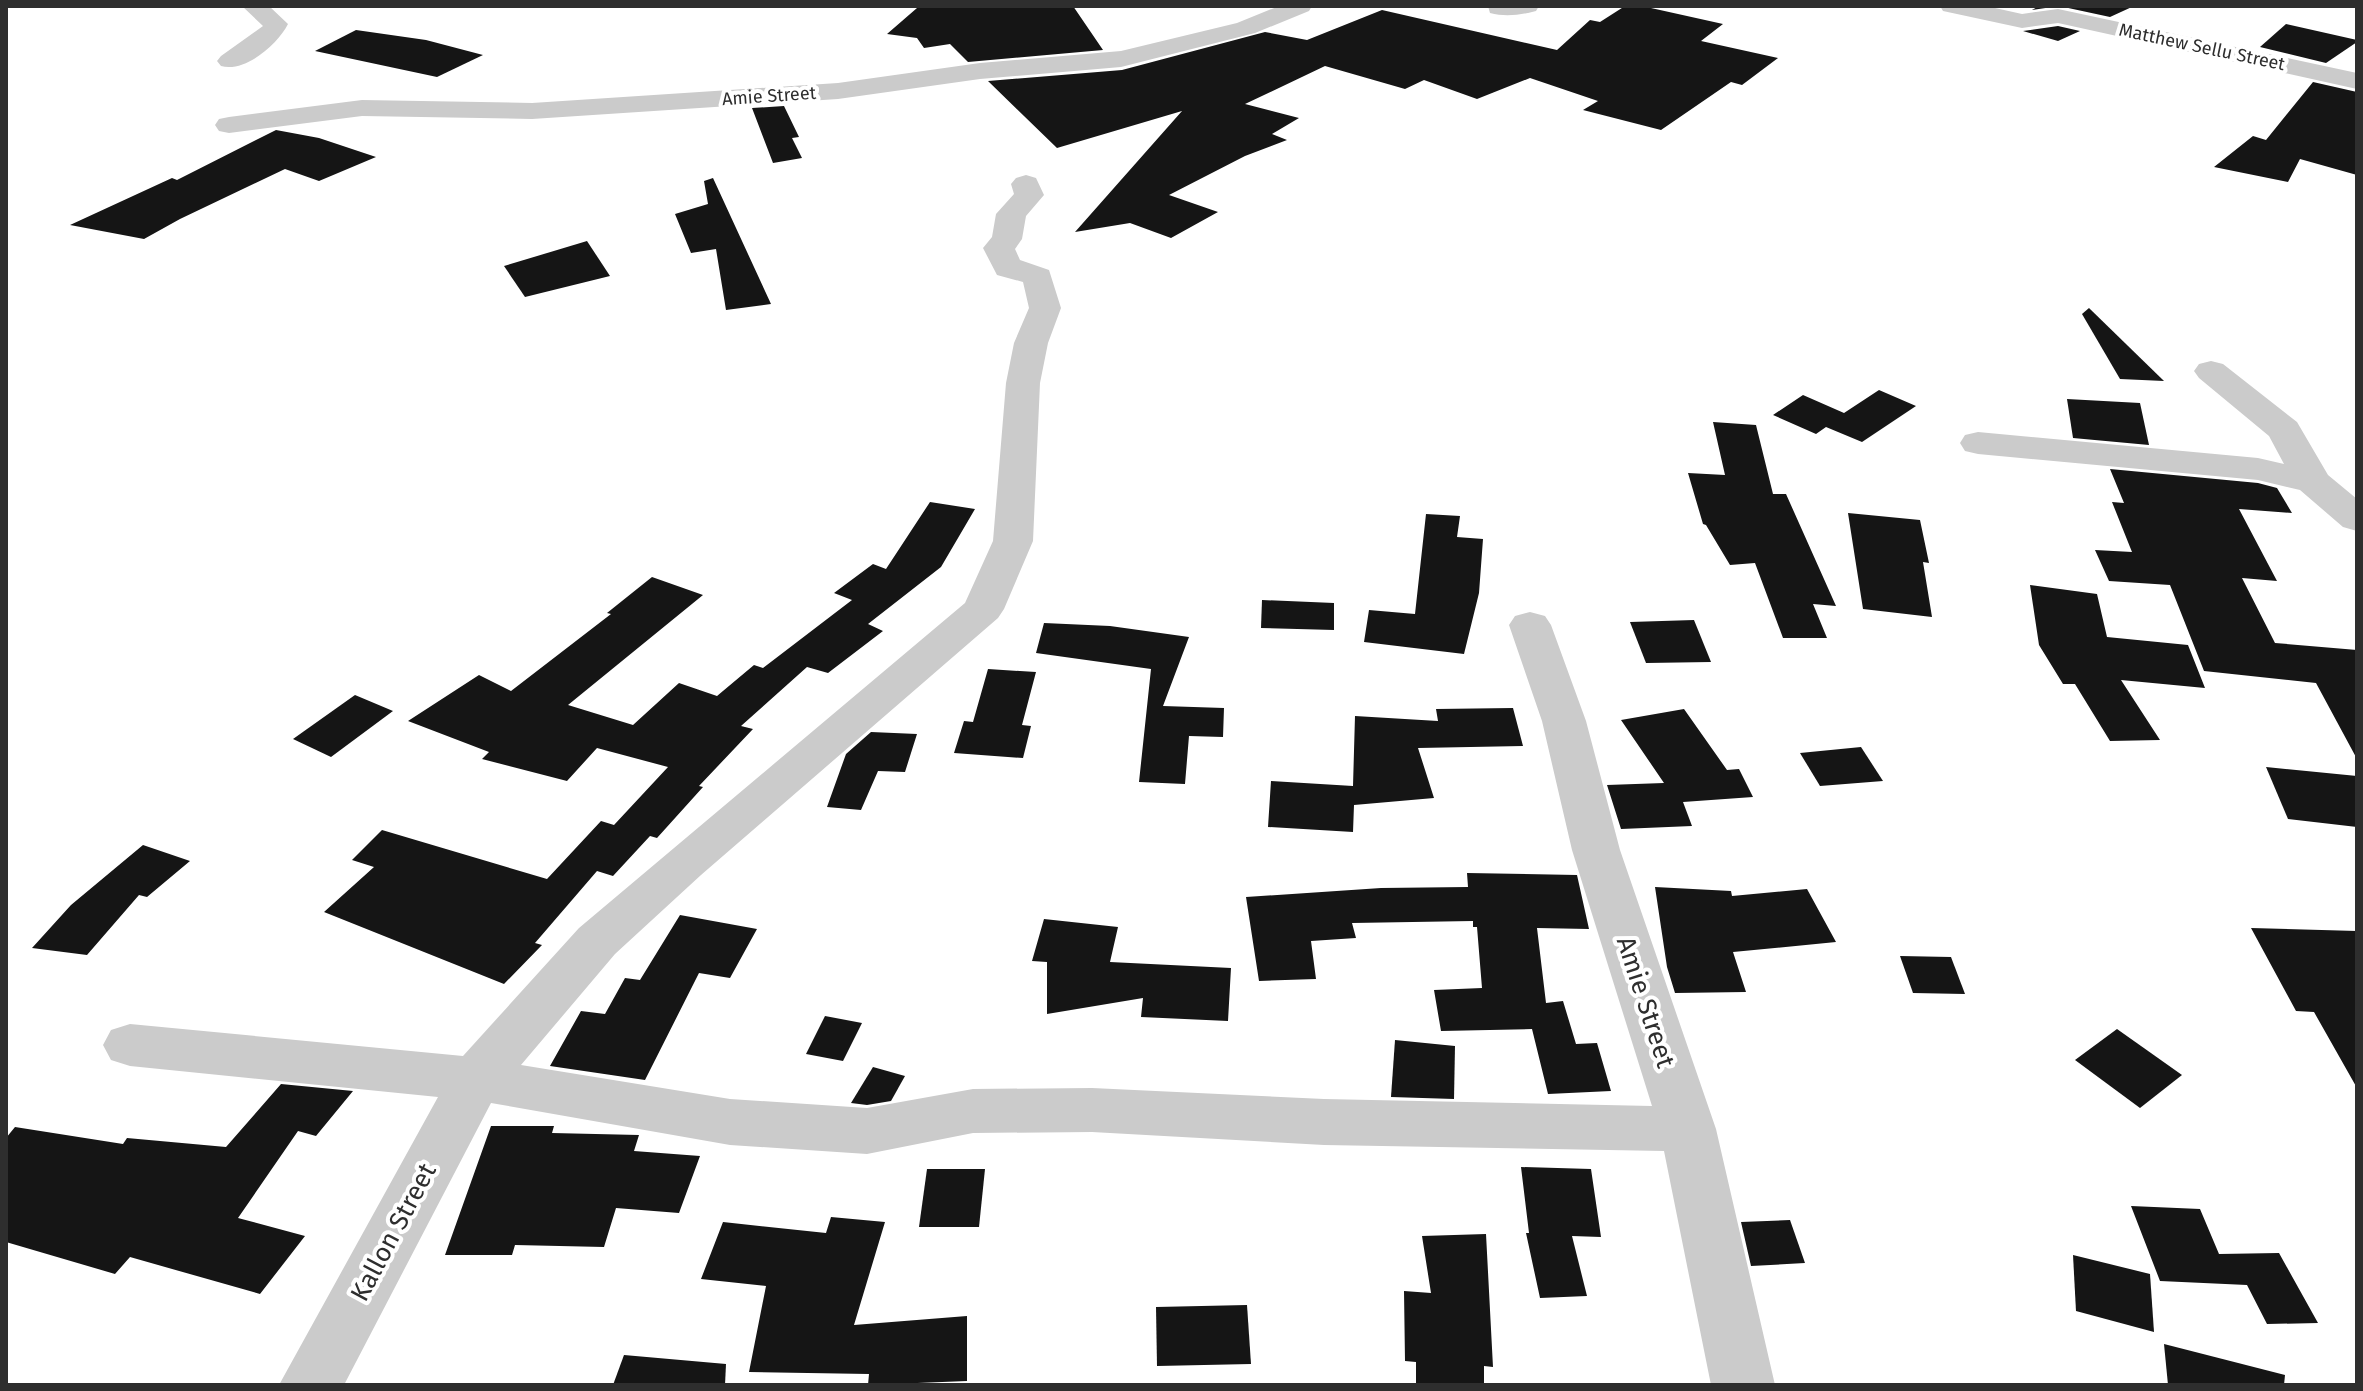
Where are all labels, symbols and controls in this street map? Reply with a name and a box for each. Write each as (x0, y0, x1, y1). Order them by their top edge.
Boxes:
street label: Matthew Sellu Street (2117, 19, 2287, 75)
street label: Amie Street (721, 82, 817, 110)
street label: Amie Street (1610, 933, 1681, 1072)
street label: Kallon Street (344, 1157, 443, 1307)

